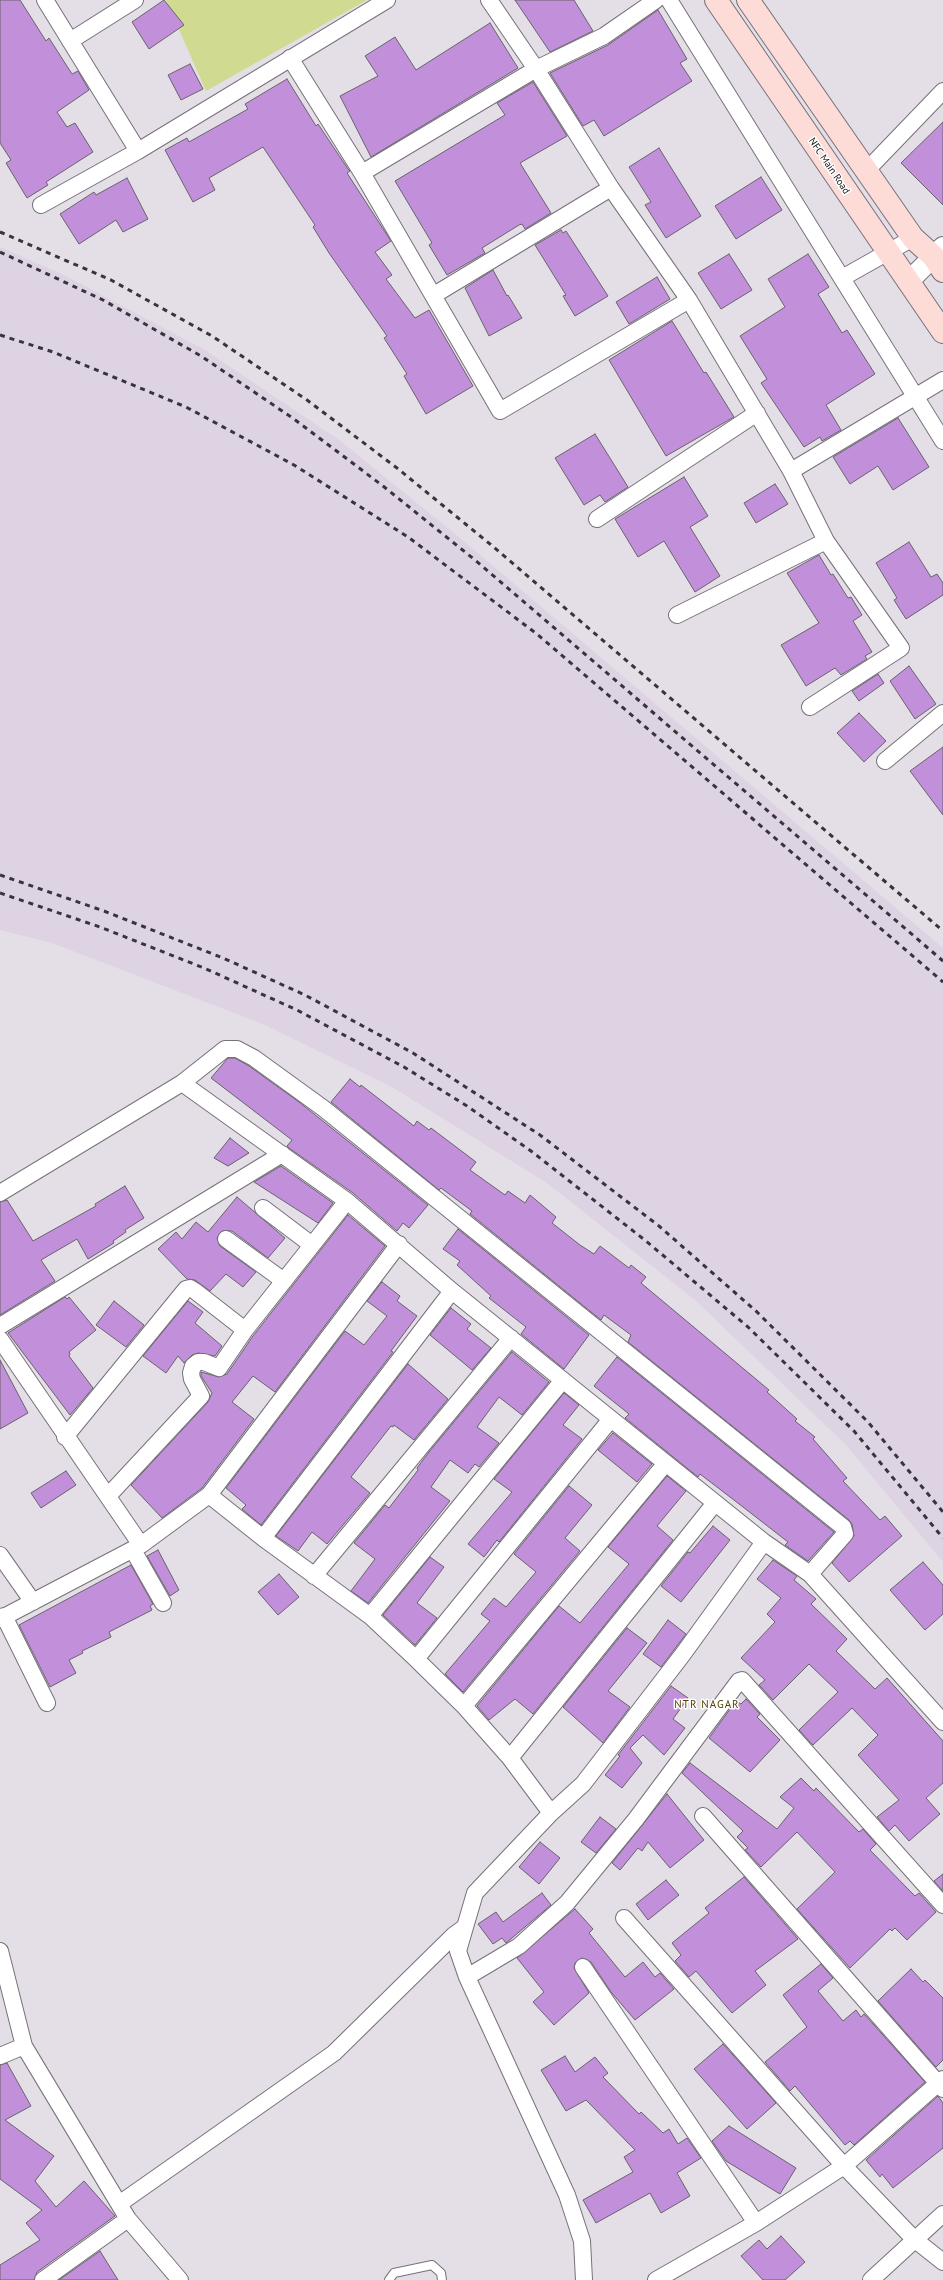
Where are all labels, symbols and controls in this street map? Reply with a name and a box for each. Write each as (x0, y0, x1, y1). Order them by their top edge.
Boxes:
street label: NFC Main Road (806, 136, 852, 196)
district label: NTR NAGAR (674, 1698, 740, 1712)

